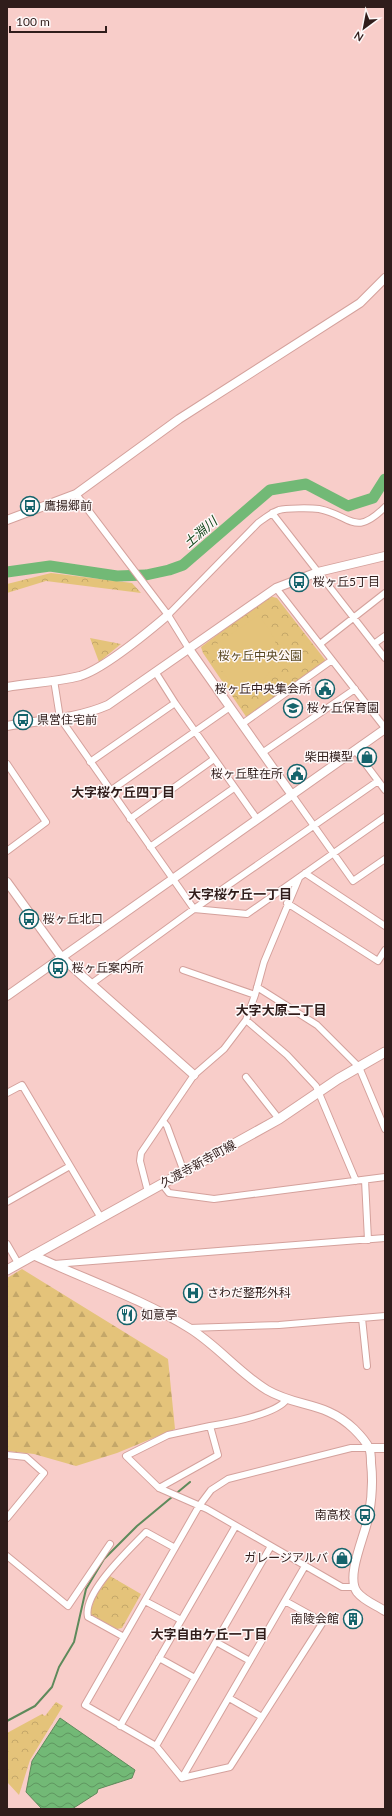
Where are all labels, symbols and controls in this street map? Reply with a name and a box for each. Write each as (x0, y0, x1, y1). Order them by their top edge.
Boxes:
scale bar (10, 8, 106, 34)
north arrow (344, 8, 384, 48)
text: 100 m (16, 14, 50, 29)
text: N (351, 29, 365, 45)
bus stop icon: 鷹揚郷前 (19, 495, 41, 517)
place label: 鷹揚郷前 (44, 498, 92, 513)
water label: 土淵川 (180, 512, 221, 551)
bus stop icon: 桜ヶ丘5丁目 (288, 571, 310, 593)
place label: 桜ヶ丘5丁目 (313, 574, 380, 589)
park label: 桜ヶ丘中央公園 (218, 648, 302, 663)
public building icon: 桜ヶ丘中央集会所 (314, 678, 336, 700)
place label: 桜ヶ丘中央集会所 (215, 681, 311, 696)
school or university icon: 桜ヶ丘保育園 (282, 697, 304, 719)
place label: 桜ヶ丘保育園 (307, 700, 379, 715)
bus stop icon: 県営住宅前 (12, 709, 34, 731)
place label: 県営住宅前 (37, 712, 97, 727)
shop icon: 柴田模型 (356, 746, 378, 768)
place label: 柴田模型 (305, 749, 353, 764)
public building icon: 桜ヶ丘駐在所 (286, 763, 308, 785)
place label: 桜ヶ丘駐在所 (211, 766, 283, 781)
district label: 大字桜ケ丘四丁目 (71, 784, 175, 800)
district label: 大字桜ケ丘一丁目 (188, 886, 292, 902)
bus stop icon: 桜ヶ丘北口 (18, 908, 40, 930)
place label: 桜ヶ丘北口 (43, 911, 103, 926)
bus stop icon: 桜ヶ丘案内所 (47, 957, 69, 979)
place label: 桜ヶ丘案内所 (72, 960, 144, 975)
district label: 大字大原二丁目 (235, 1002, 327, 1018)
street label: 久渡寺新寺町線 (157, 1137, 238, 1190)
hospital icon: さわだ整形外科 (182, 1282, 204, 1304)
place label: さわだ整形外科 (207, 1285, 291, 1300)
restaurant icon: 如意亭 (116, 1304, 138, 1326)
place label: 如意亭 (141, 1307, 177, 1322)
bus stop icon: 南高校 (354, 1504, 376, 1526)
place label: 南高校 (315, 1507, 351, 1522)
shop icon: ガレージアルバ (331, 1547, 353, 1569)
place label: ガレージアルバ (244, 1550, 328, 1565)
building icon: 南陵会館 (342, 1608, 364, 1630)
place label: 南陵会館 (291, 1611, 339, 1626)
district label: 大字自由ケ丘一丁目 (150, 1626, 268, 1642)

